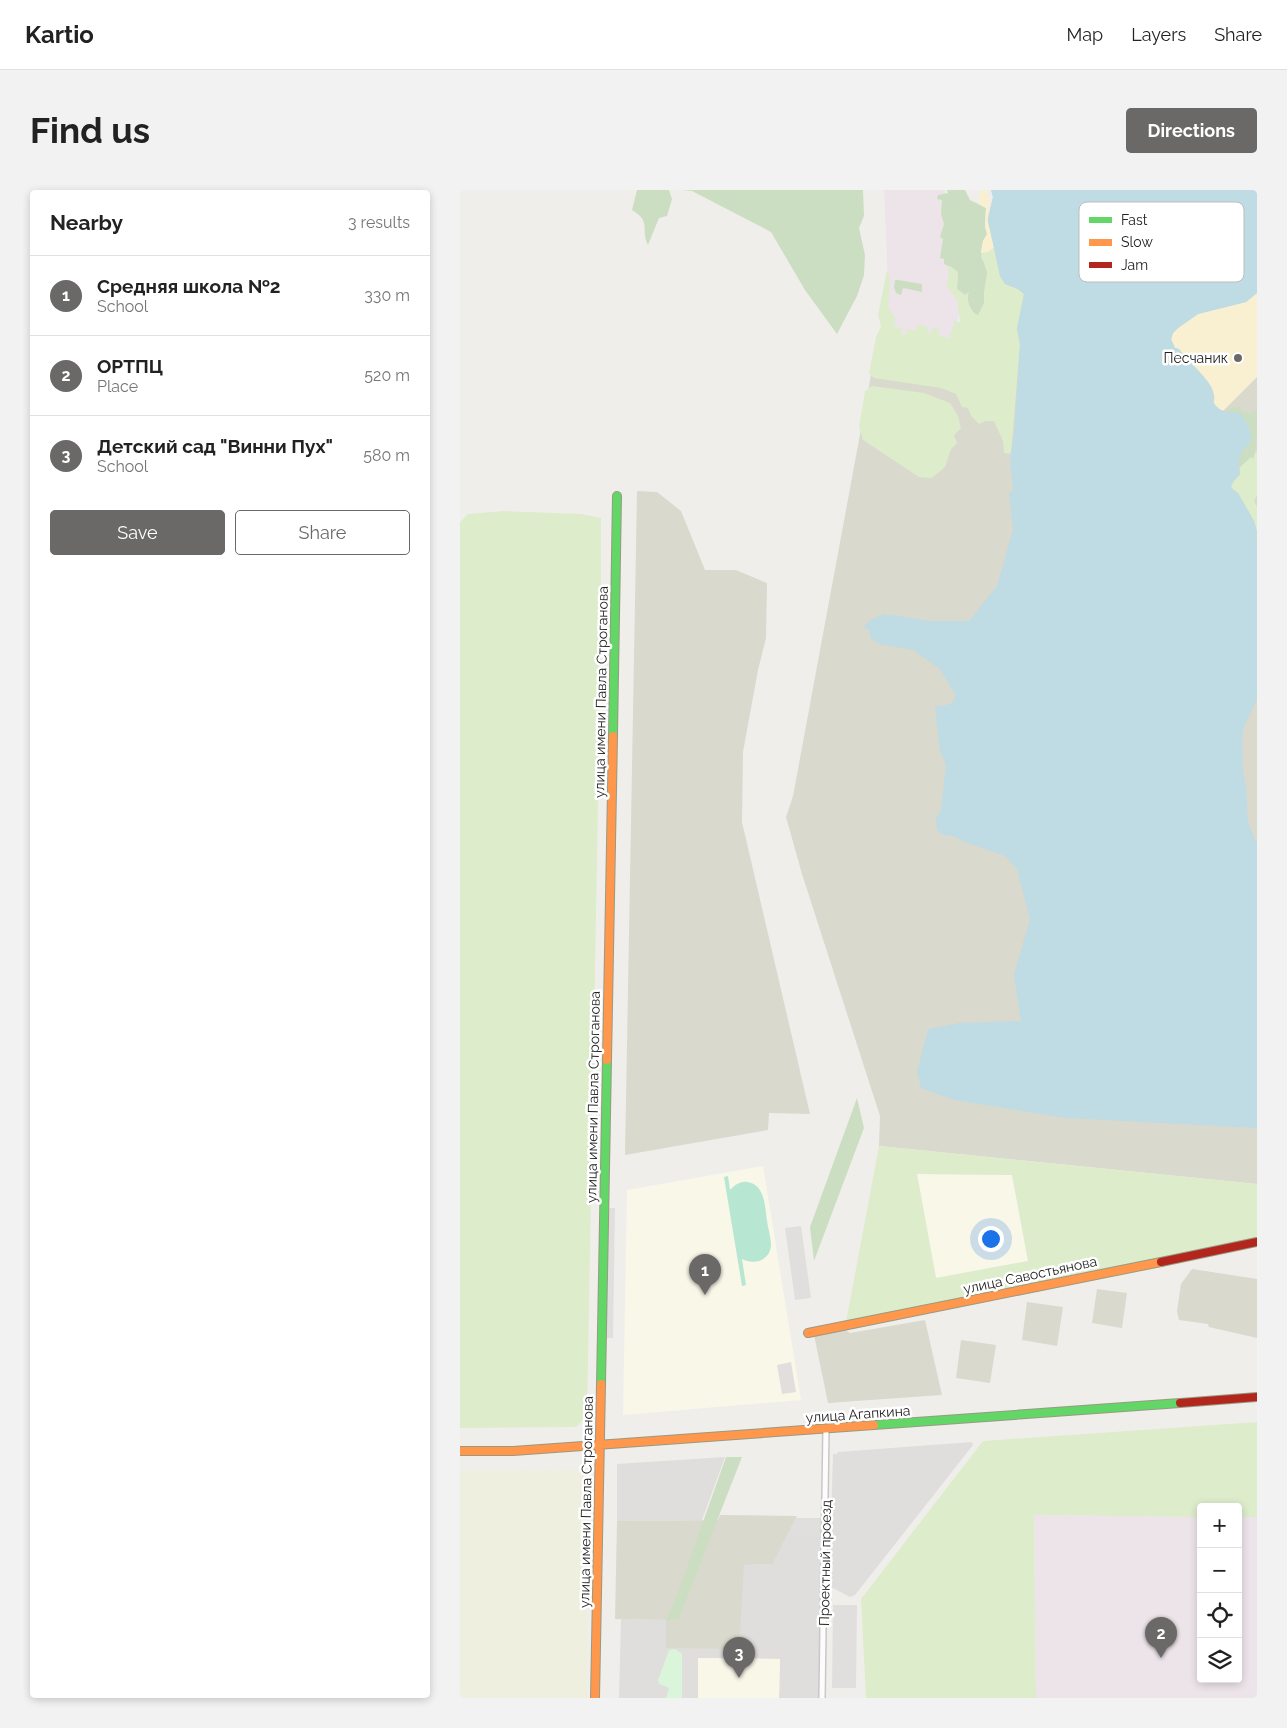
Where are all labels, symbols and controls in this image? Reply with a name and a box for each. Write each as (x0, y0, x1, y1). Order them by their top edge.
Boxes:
text: Kartio (25, 20, 94, 49)
text: Map (1067, 24, 1103, 45)
text: Layers (1131, 24, 1186, 45)
text: Share (1214, 24, 1262, 45)
button: Directions (1126, 108, 1257, 153)
text: Find us (30, 110, 150, 151)
legend (1079, 202, 1244, 282)
text: Nearby (50, 210, 123, 235)
text: Fast (1121, 212, 1148, 228)
text: 3 results (348, 213, 410, 232)
text: Slow (1121, 234, 1153, 250)
text: Jam (1121, 257, 1148, 273)
text: Средняя школа №2 (97, 275, 280, 297)
text: 1 (62, 286, 70, 305)
text: 330 m (364, 286, 410, 305)
text: School (97, 297, 148, 316)
place label: Песчаник (1163, 350, 1228, 366)
marker: Песчаник (1232, 352, 1244, 364)
text: ОРТПЦ (97, 355, 163, 377)
text: 2 (61, 366, 71, 385)
text: 520 m (364, 366, 410, 385)
text: Place (97, 377, 138, 396)
text: Детский сад "Винни Пух" (97, 435, 333, 457)
text: 3 (62, 446, 70, 465)
text: 580 m (363, 446, 410, 465)
text: School (97, 457, 148, 476)
button: Save (50, 510, 225, 555)
button: Share (235, 510, 410, 555)
street label: улица имени Павла Строганова (591, 586, 611, 798)
street label: улица имени Павла Строганова (583, 991, 603, 1203)
your location (978, 1226, 1004, 1252)
street label: улица Савостьянова (962, 1253, 1098, 1297)
pin: 1 (689, 1254, 721, 1295)
street label: улица имени Павла Строганова (576, 1396, 596, 1608)
street label: улица Агапкина (805, 1402, 911, 1426)
street label: Проектный проезд (816, 1500, 834, 1626)
map controls (1197, 1503, 1242, 1683)
button: + (1197, 1503, 1242, 1548)
button: − (1197, 1548, 1242, 1593)
button: locate (1197, 1593, 1242, 1638)
pin: 2 (1145, 1617, 1177, 1658)
pin: 3 (723, 1637, 755, 1678)
button: layers (1197, 1638, 1242, 1683)

